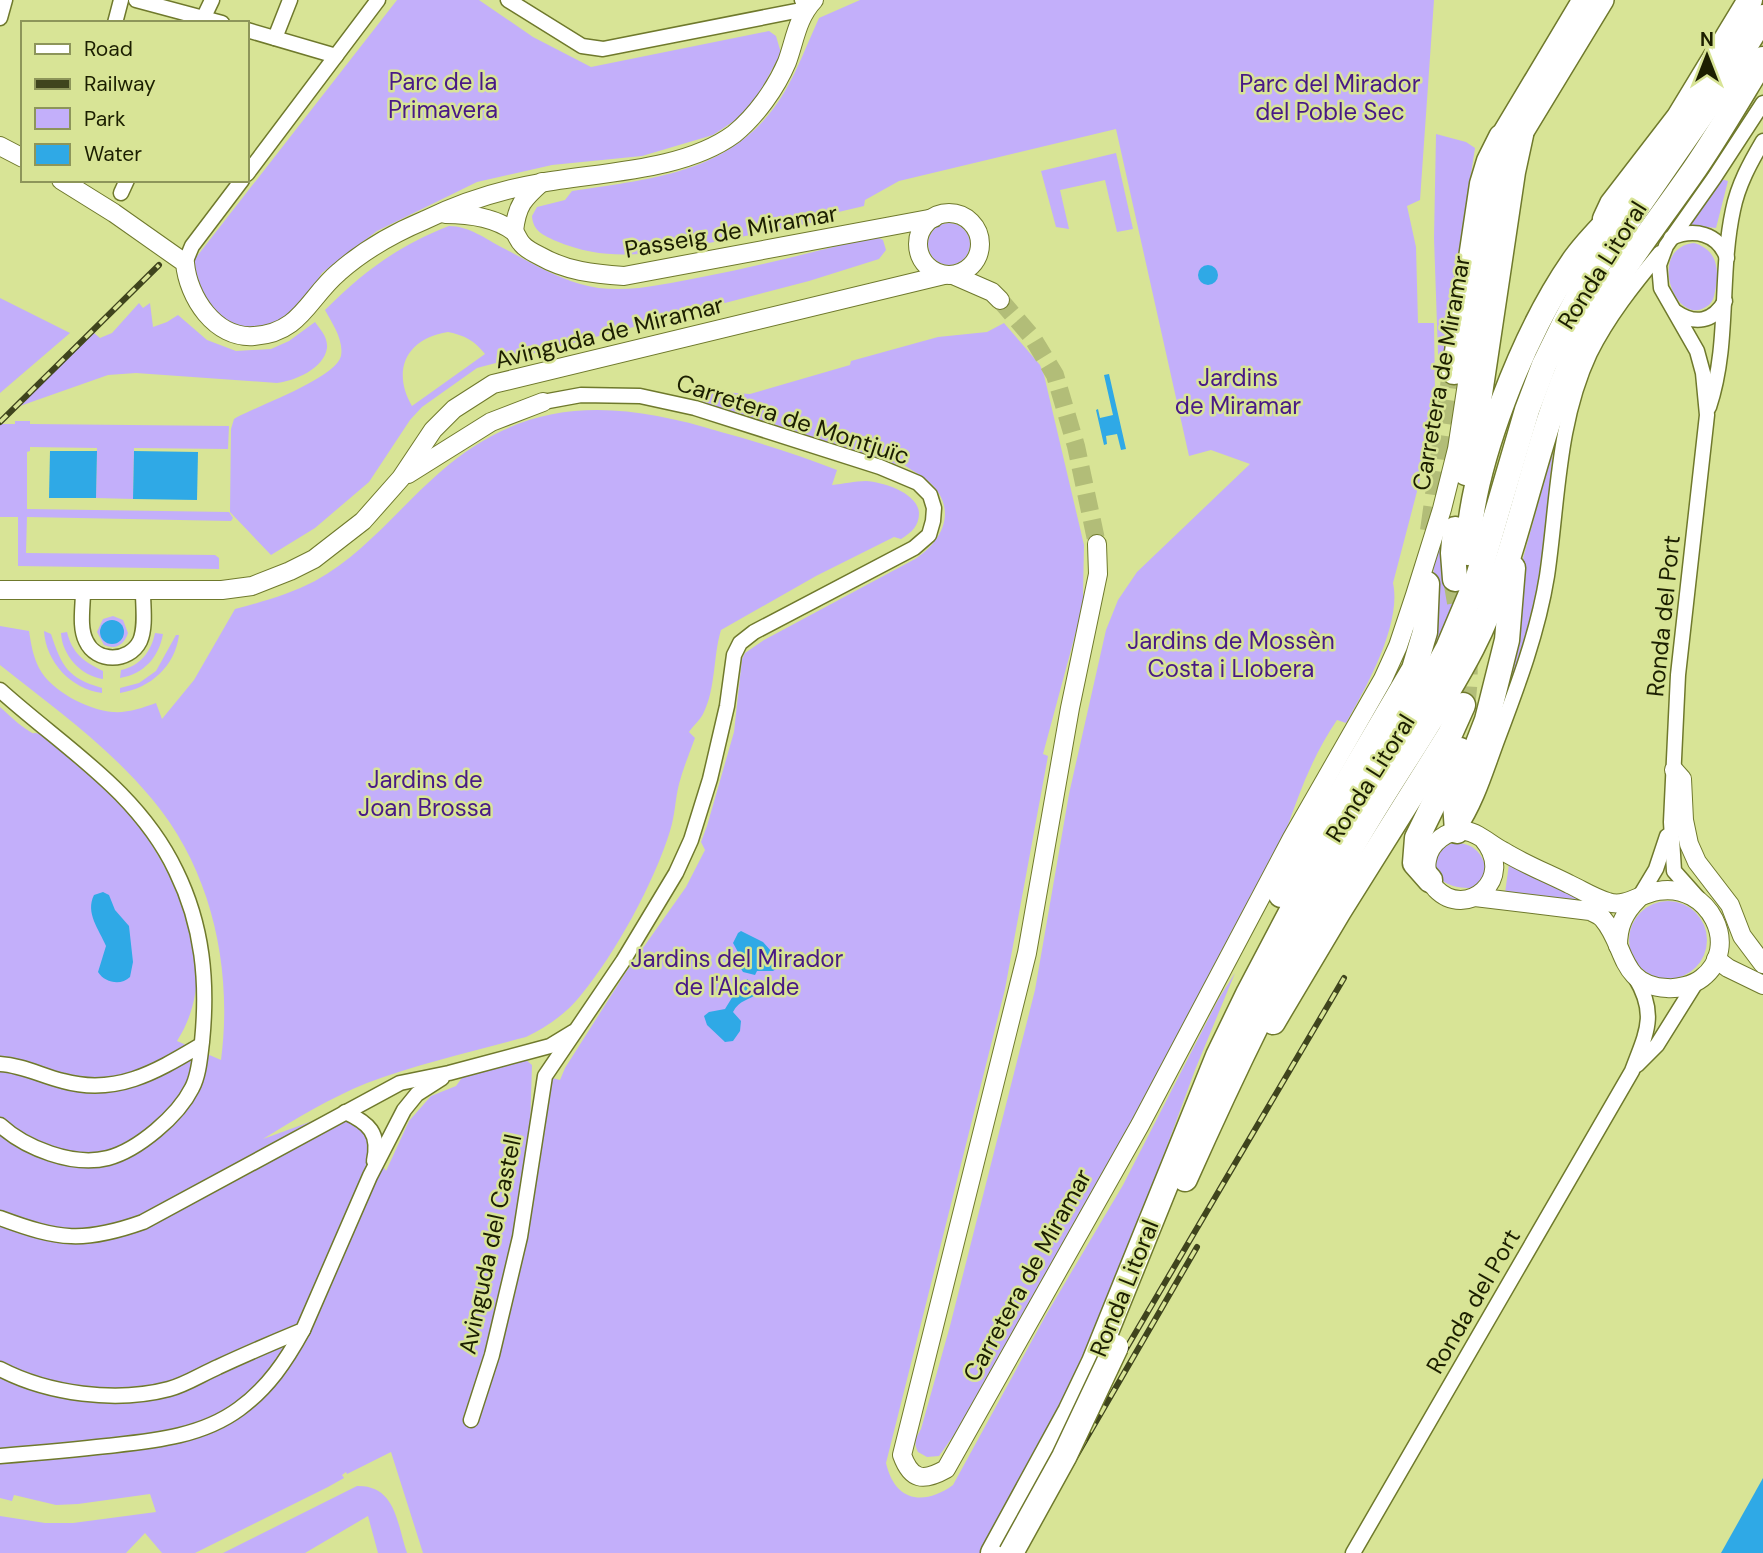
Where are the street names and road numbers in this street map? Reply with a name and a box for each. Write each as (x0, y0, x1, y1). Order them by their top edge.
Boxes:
street label: Ronda Litoral (1550, 195, 1654, 335)
street label: Passeig de Miramar (622, 197, 840, 265)
street label: Carretera de Miramar (1405, 253, 1477, 493)
street label: Avinguda de Miramar (491, 289, 727, 375)
street label: Carretera de Montjuïc (673, 367, 913, 471)
street label: Ronda del Port (1639, 534, 1687, 698)
street label: Ronda Litoral (1318, 708, 1422, 848)
street label: Avinguda del Castell (452, 1131, 528, 1357)
street label: Carretera de Miramar (956, 1163, 1098, 1387)
street label: Ronda Litoral (1082, 1215, 1166, 1361)
street label: Ronda del Port (1419, 1223, 1527, 1379)

